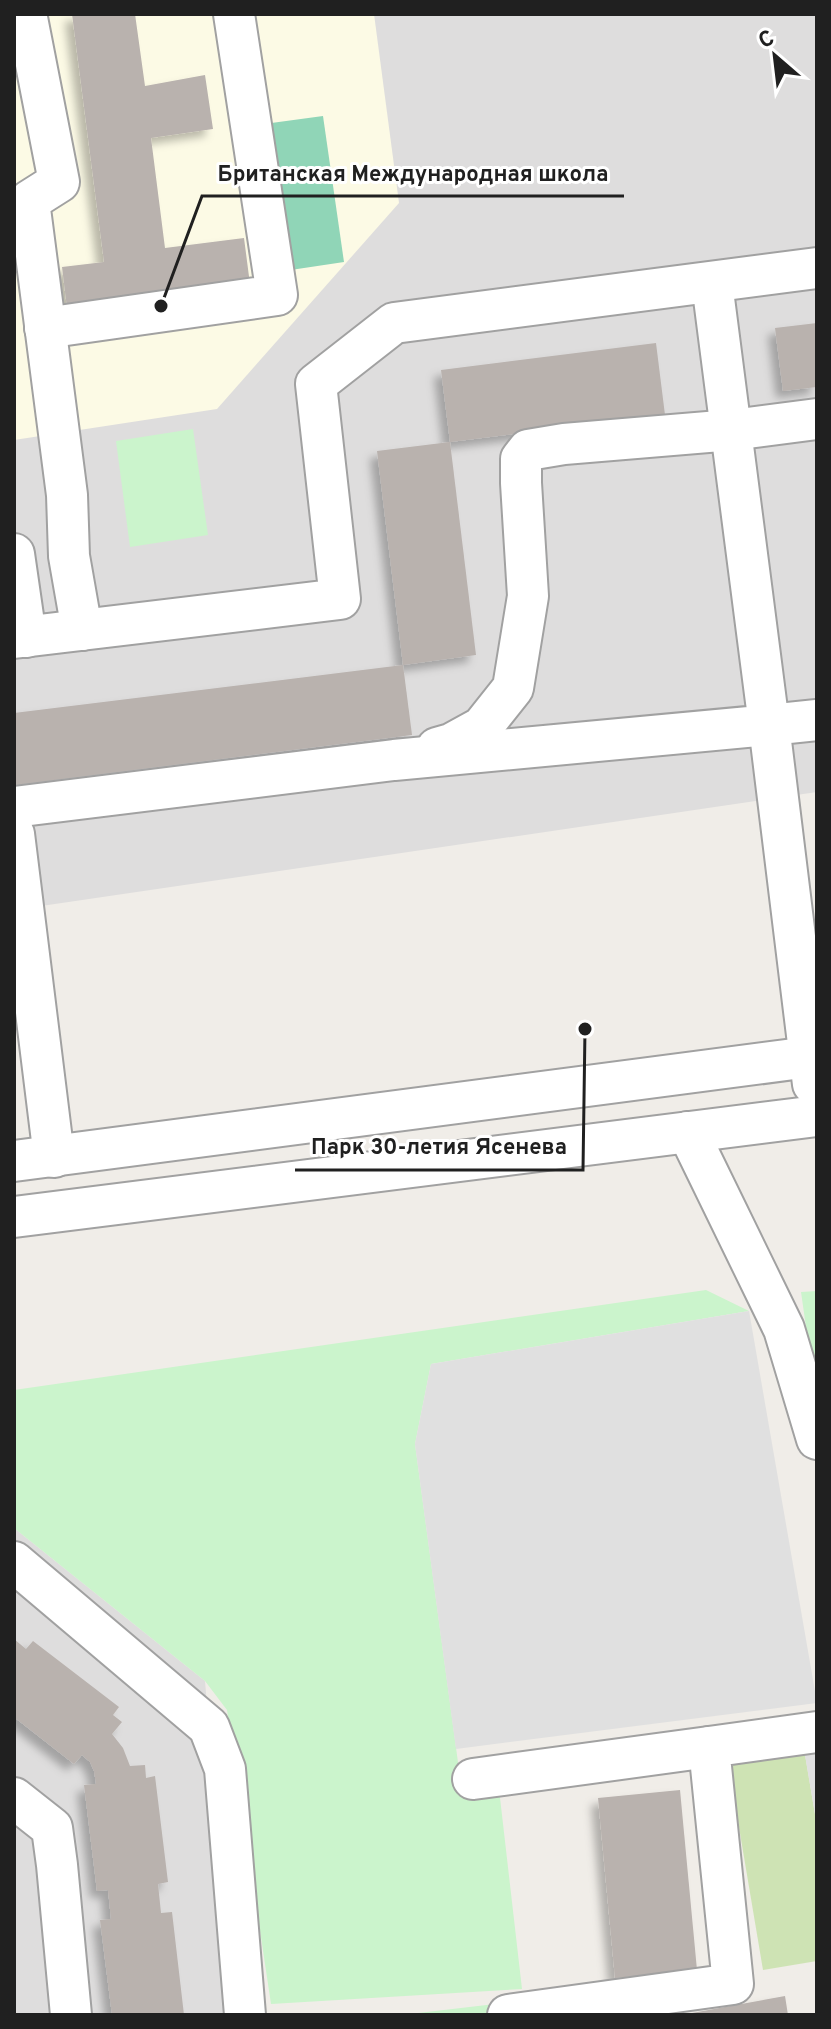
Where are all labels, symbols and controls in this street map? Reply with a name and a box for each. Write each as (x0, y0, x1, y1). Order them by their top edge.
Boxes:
north arrow (735, 16, 815, 96)
text: С (754, 25, 779, 56)
callout: Британская Международная школа (202, 150, 624, 196)
text: Британская Международная школа (218, 162, 608, 189)
callout: Парк 30-летия Ясенева (295, 1124, 583, 1170)
text: Парк 30-летия Ясенева (311, 1135, 567, 1162)

